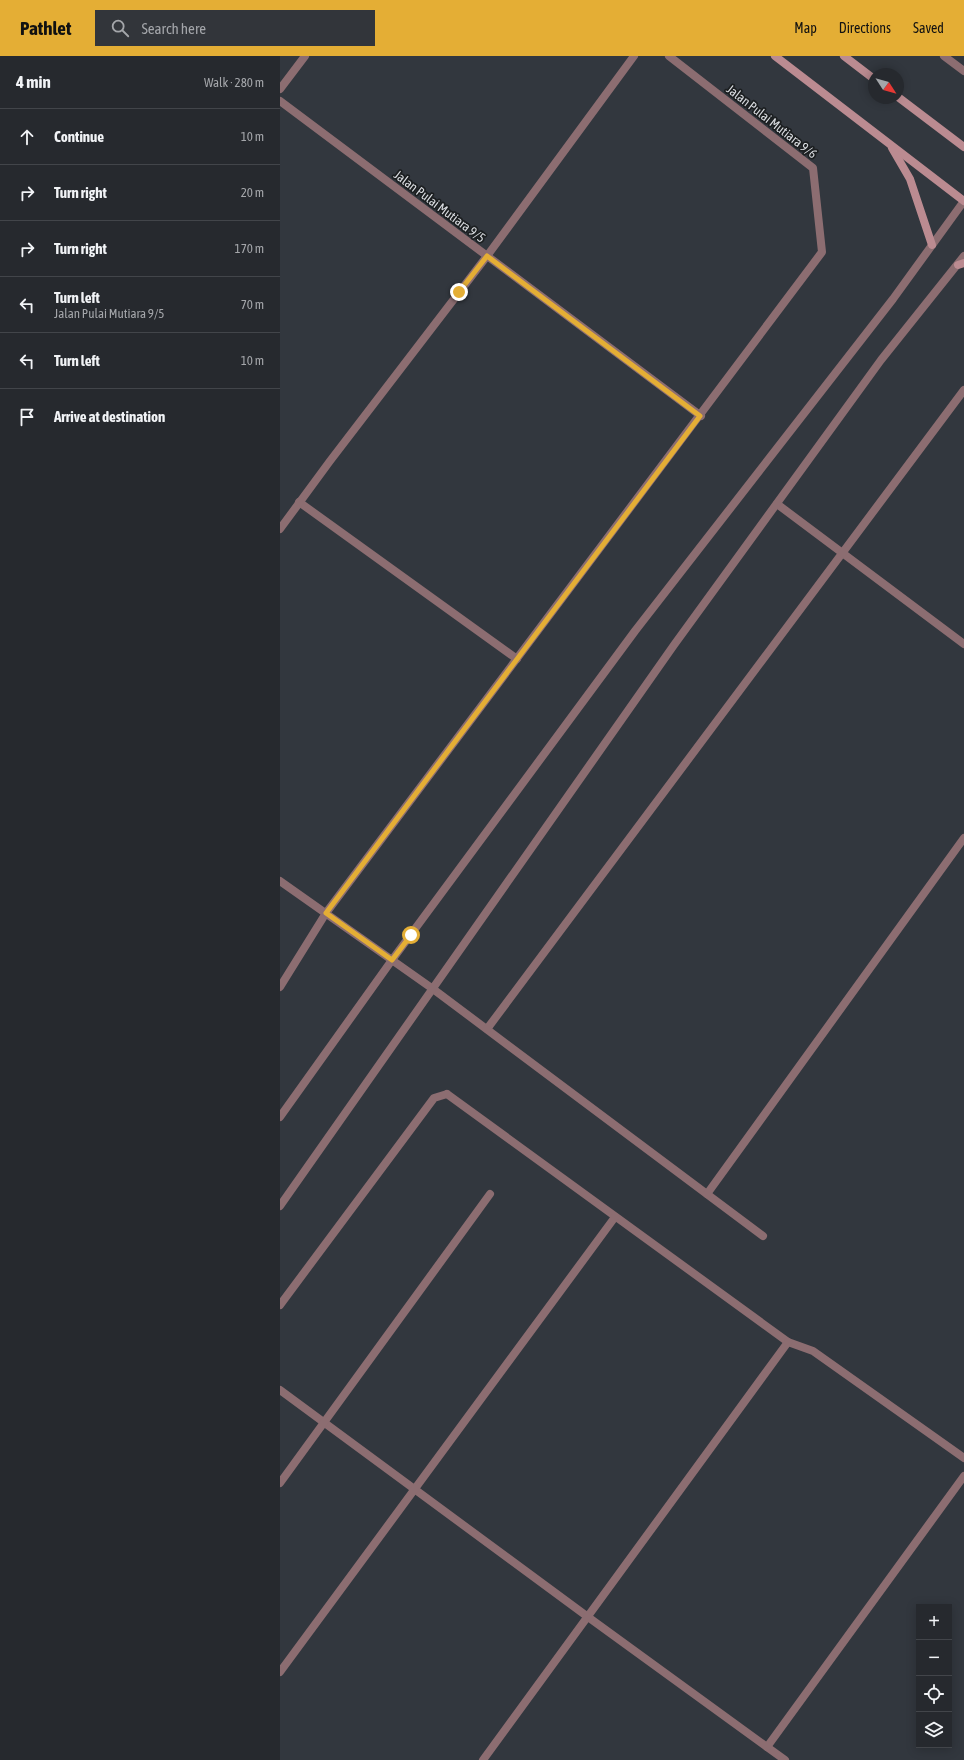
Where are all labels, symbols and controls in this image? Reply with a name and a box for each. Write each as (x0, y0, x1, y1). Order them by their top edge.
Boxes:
search box (95, 10, 375, 46)
text: Pathlet (20, 17, 71, 39)
icon: search (109, 17, 131, 39)
text: Search here (141, 20, 206, 37)
text: Map (794, 20, 817, 36)
text: Directions (839, 20, 891, 36)
text: Saved (913, 20, 944, 36)
north arrow (868, 68, 904, 104)
text: 4 min (16, 72, 51, 92)
text: Walk · 280 m (204, 75, 264, 90)
street label: Jalan Pulai Mutiara 9/6 (724, 81, 820, 161)
icon: ahead (16, 126, 38, 148)
text: Continue (54, 128, 104, 145)
text: 10 m (241, 129, 264, 144)
street label: Jalan Pulai Mutiara 9/5 (391, 167, 488, 246)
icon: right (16, 182, 38, 204)
text: Turn right (54, 184, 107, 201)
text: 20 m (241, 185, 264, 200)
icon: right (16, 238, 38, 260)
text: Turn right (54, 240, 107, 257)
text: 170 m (235, 241, 264, 256)
route end (450, 283, 468, 301)
text: Turn left (54, 289, 100, 306)
icon: left (16, 294, 38, 316)
text: 70 m (241, 297, 264, 312)
text: Jalan Pulai Mutiara 9/5 (54, 306, 164, 321)
icon: left (16, 350, 38, 372)
text: Turn left (54, 352, 100, 369)
text: 10 m (241, 353, 264, 368)
icon: arrive (16, 406, 38, 428)
text: Arrive at destination (54, 408, 165, 425)
route start (402, 926, 420, 944)
map controls (916, 1604, 952, 1748)
button: + (916, 1604, 952, 1640)
button: − (916, 1640, 952, 1676)
button: locate (916, 1676, 952, 1712)
button: layers (916, 1712, 952, 1748)

